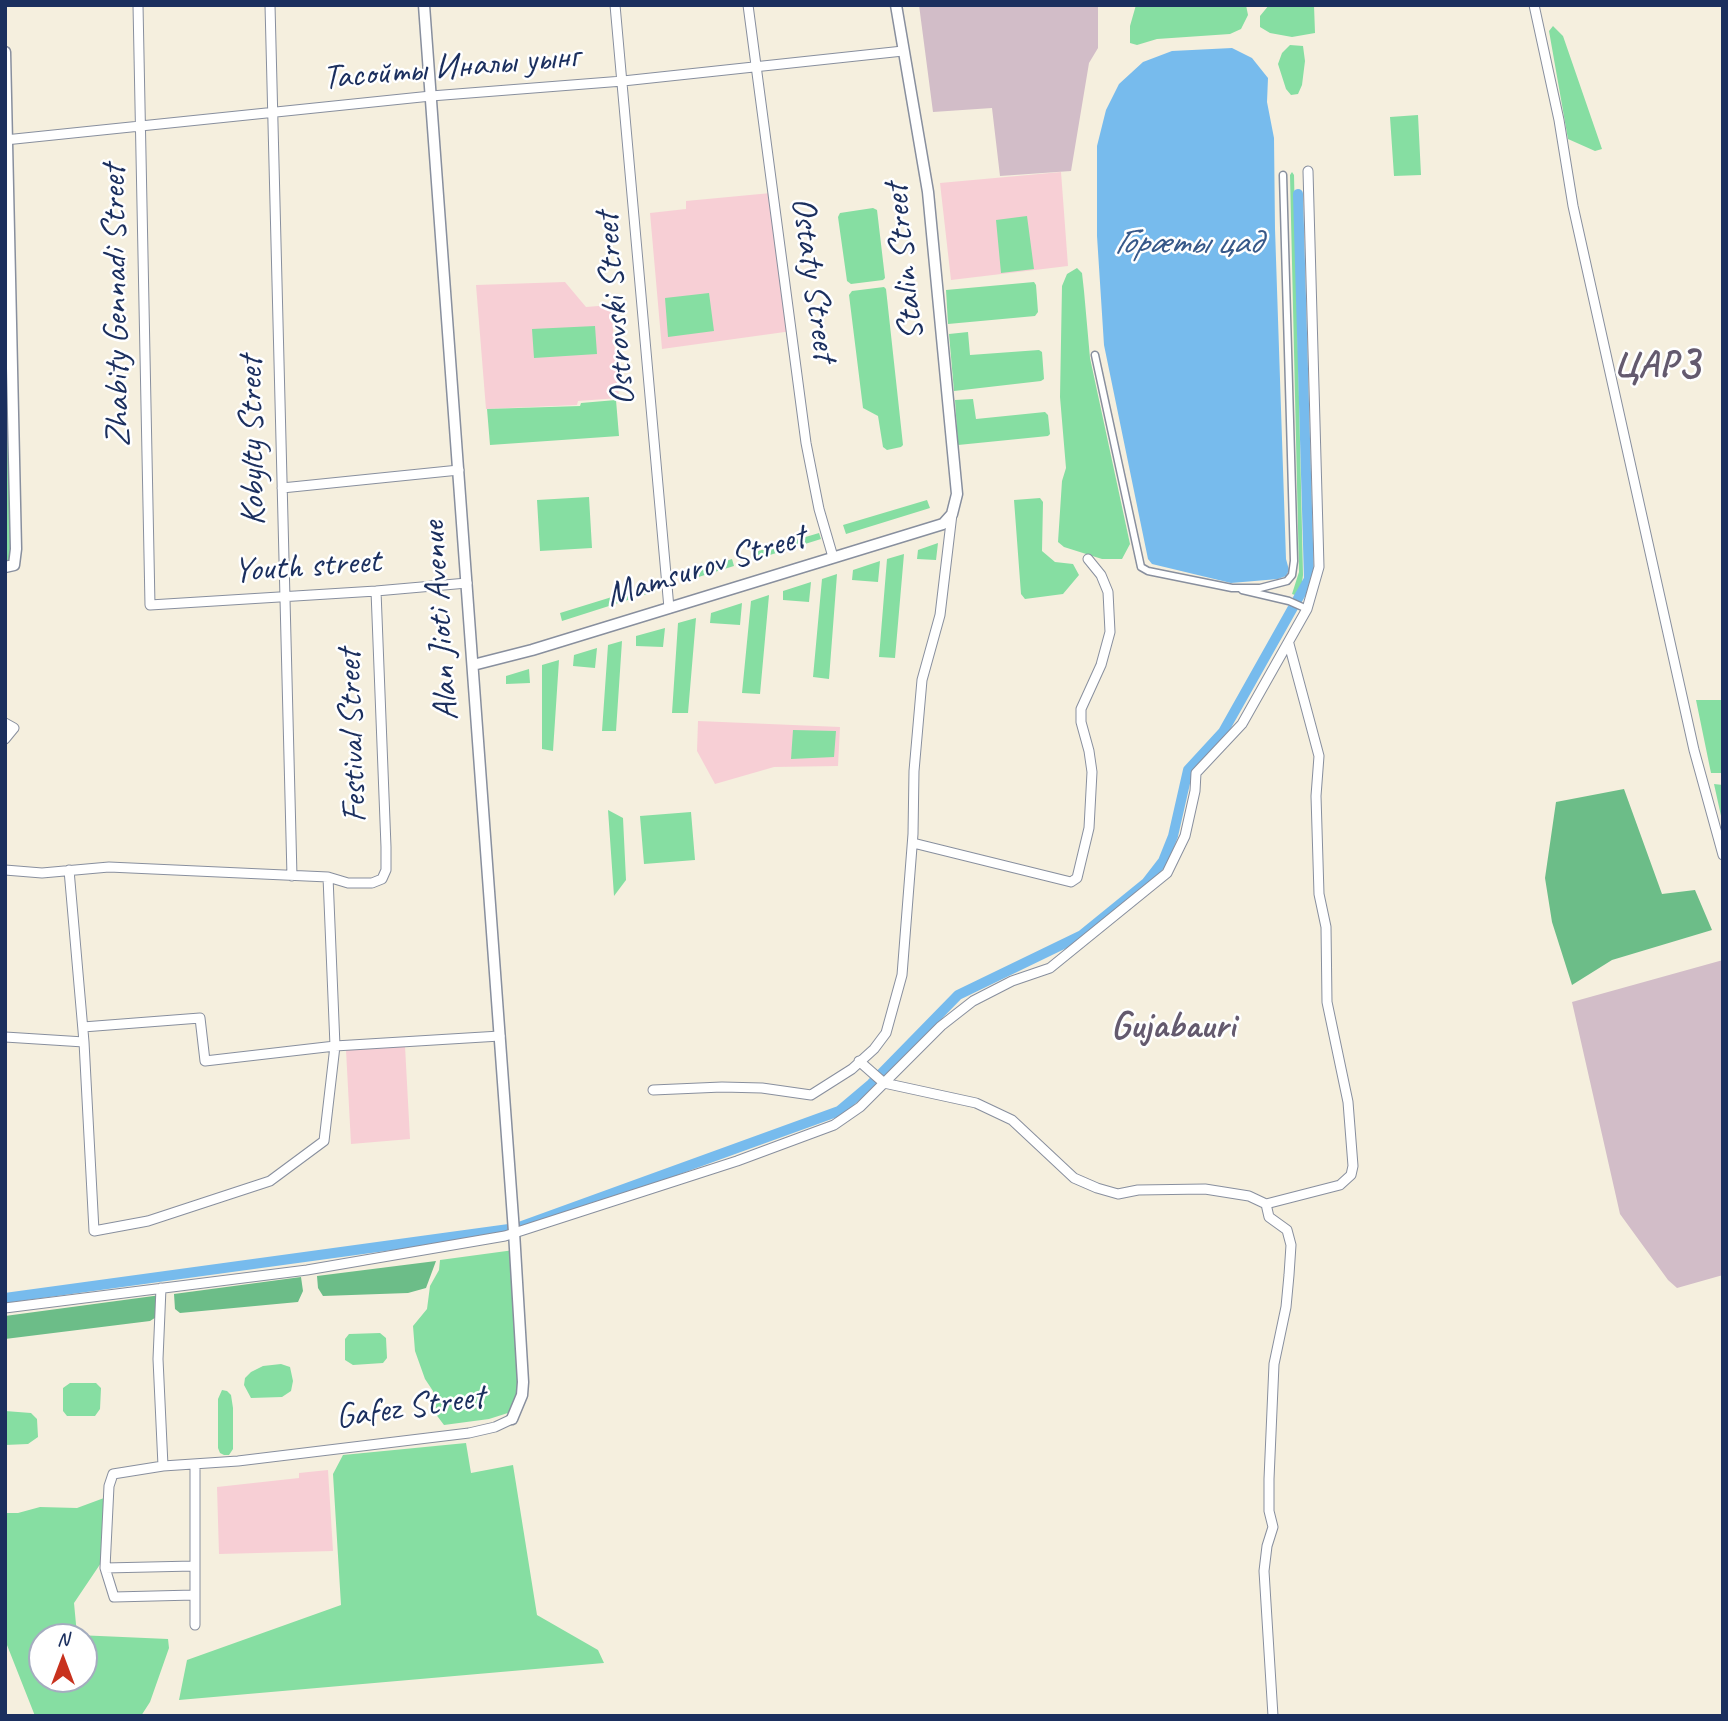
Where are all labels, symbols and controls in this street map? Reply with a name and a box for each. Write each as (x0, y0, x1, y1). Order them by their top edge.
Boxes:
street label: Тасойты Иналы уынг (321, 36, 581, 100)
street label: Zhabity Gennadi Street (94, 164, 140, 448)
street label: Stalin Street (876, 181, 934, 343)
street label: Ostaty Street (781, 195, 845, 363)
street label: Ostrovski Street (587, 211, 645, 407)
water label: Горӕты цад (1114, 221, 1260, 265)
district label: ЦАРЗ (1613, 343, 1701, 389)
street label: Kobylty Street (231, 356, 275, 526)
street label: Mamsurov Street (601, 517, 811, 617)
street label: Alan Jioti Avenue (413, 520, 469, 722)
street label: Youth street (232, 541, 382, 593)
street label: Festival Street (329, 649, 377, 823)
district label: Gujabauri (1111, 1004, 1235, 1050)
street label: Gafez Street (333, 1377, 487, 1439)
north arrow (28, 1623, 98, 1693)
text: N (57, 1627, 69, 1651)

